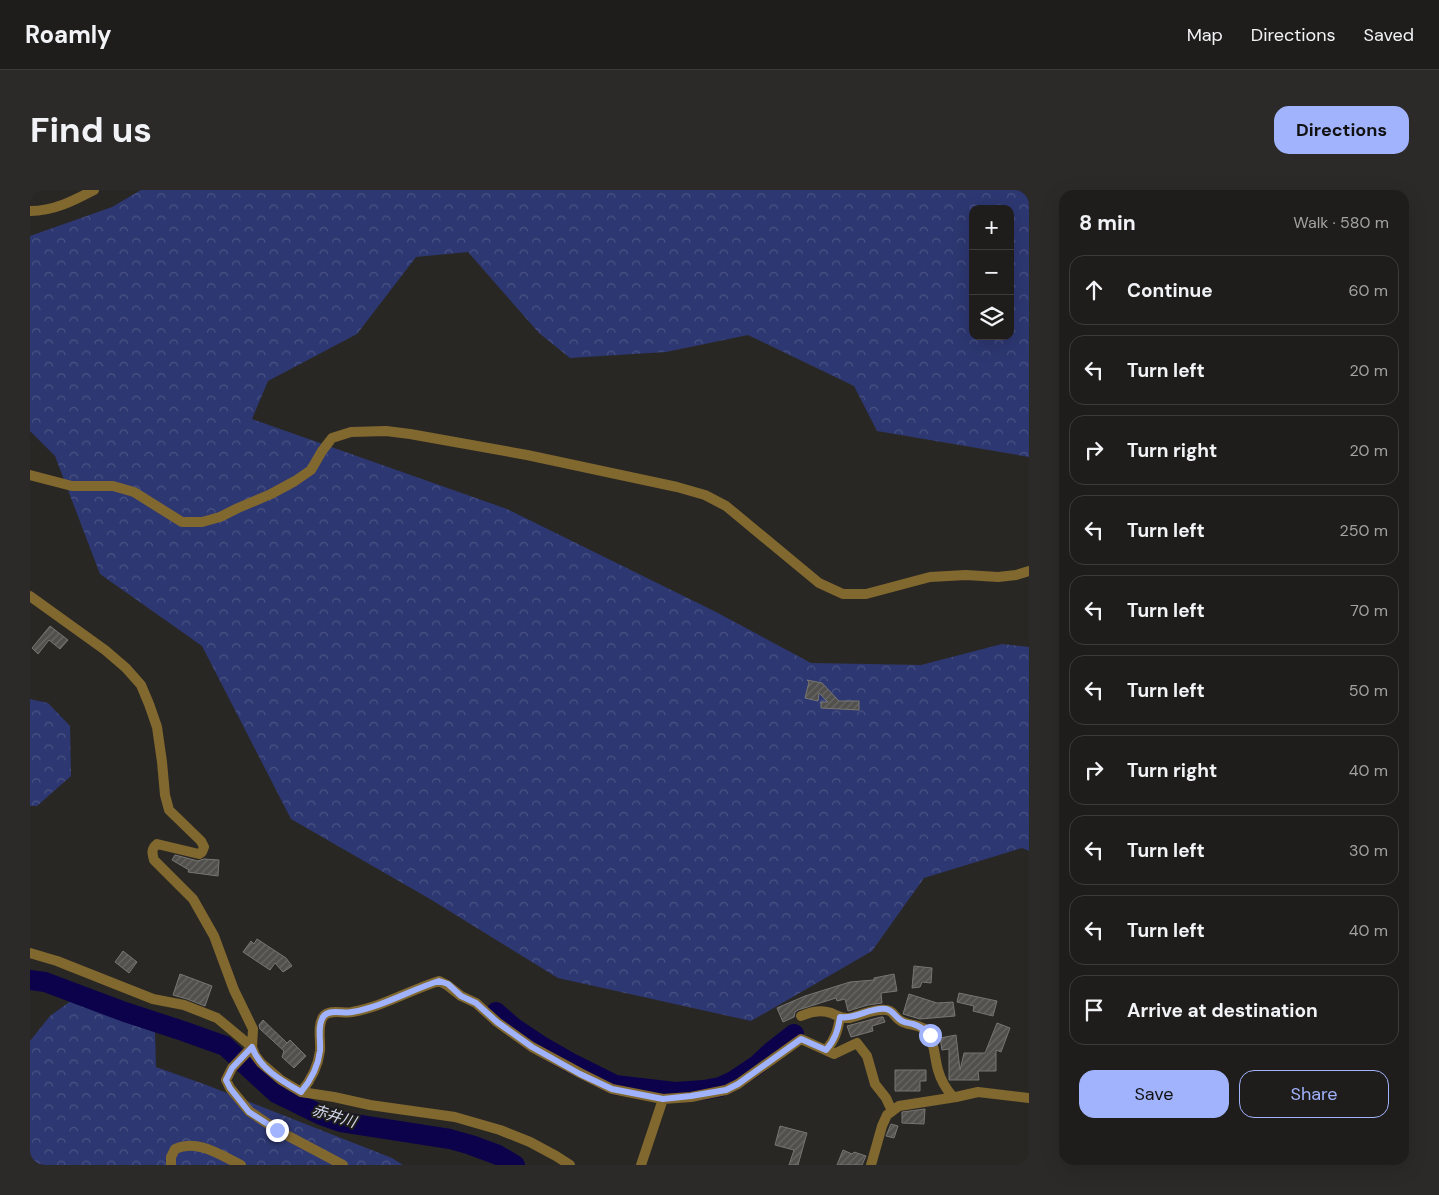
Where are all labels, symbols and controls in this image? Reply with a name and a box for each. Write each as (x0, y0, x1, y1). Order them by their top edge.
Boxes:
text: Roamly (25, 19, 112, 50)
text: Map (1187, 23, 1223, 47)
text: Directions (1251, 23, 1336, 47)
text: Saved (1364, 23, 1414, 47)
button: Directions (1274, 106, 1409, 154)
text: Find us (30, 107, 152, 153)
map controls (969, 205, 1014, 340)
button: + (969, 205, 1014, 250)
text: 8 min (1079, 209, 1136, 237)
text: Walk · 580 m (1293, 212, 1389, 233)
button: − (969, 250, 1014, 295)
icon: ahead (1080, 276, 1108, 304)
text: Continue (1127, 278, 1213, 303)
text: 60 m (1348, 280, 1388, 301)
button: layers (969, 295, 1014, 340)
icon: left (1080, 356, 1108, 384)
text: Turn left (1127, 358, 1205, 383)
text: 20 m (1349, 360, 1388, 381)
icon: right (1080, 436, 1108, 464)
text: Turn right (1127, 438, 1217, 463)
text: 20 m (1349, 440, 1388, 461)
icon: left (1080, 516, 1108, 544)
text: Turn left (1127, 518, 1205, 543)
text: 250 m (1340, 520, 1388, 541)
icon: left (1080, 596, 1108, 624)
text: Turn left (1127, 598, 1205, 623)
text: 70 m (1350, 600, 1388, 621)
icon: left (1080, 676, 1108, 704)
text: Turn left (1127, 678, 1205, 703)
text: 50 m (1349, 680, 1388, 701)
icon: right (1080, 756, 1108, 784)
text: Turn right (1127, 758, 1217, 783)
text: 40 m (1349, 760, 1388, 781)
icon: left (1080, 836, 1108, 864)
text: Turn left (1127, 838, 1205, 863)
text: 30 m (1349, 840, 1388, 861)
icon: left (1080, 916, 1108, 944)
text: Turn left (1127, 918, 1205, 943)
text: 40 m (1349, 920, 1388, 941)
icon: arrive (1080, 996, 1108, 1024)
text: Arrive at destination (1127, 998, 1318, 1023)
route start (919, 1024, 942, 1047)
button: Save (1079, 1070, 1229, 1118)
button: Share (1239, 1070, 1389, 1118)
water label: 赤井川 (310, 1100, 360, 1133)
route end (266, 1119, 289, 1142)

